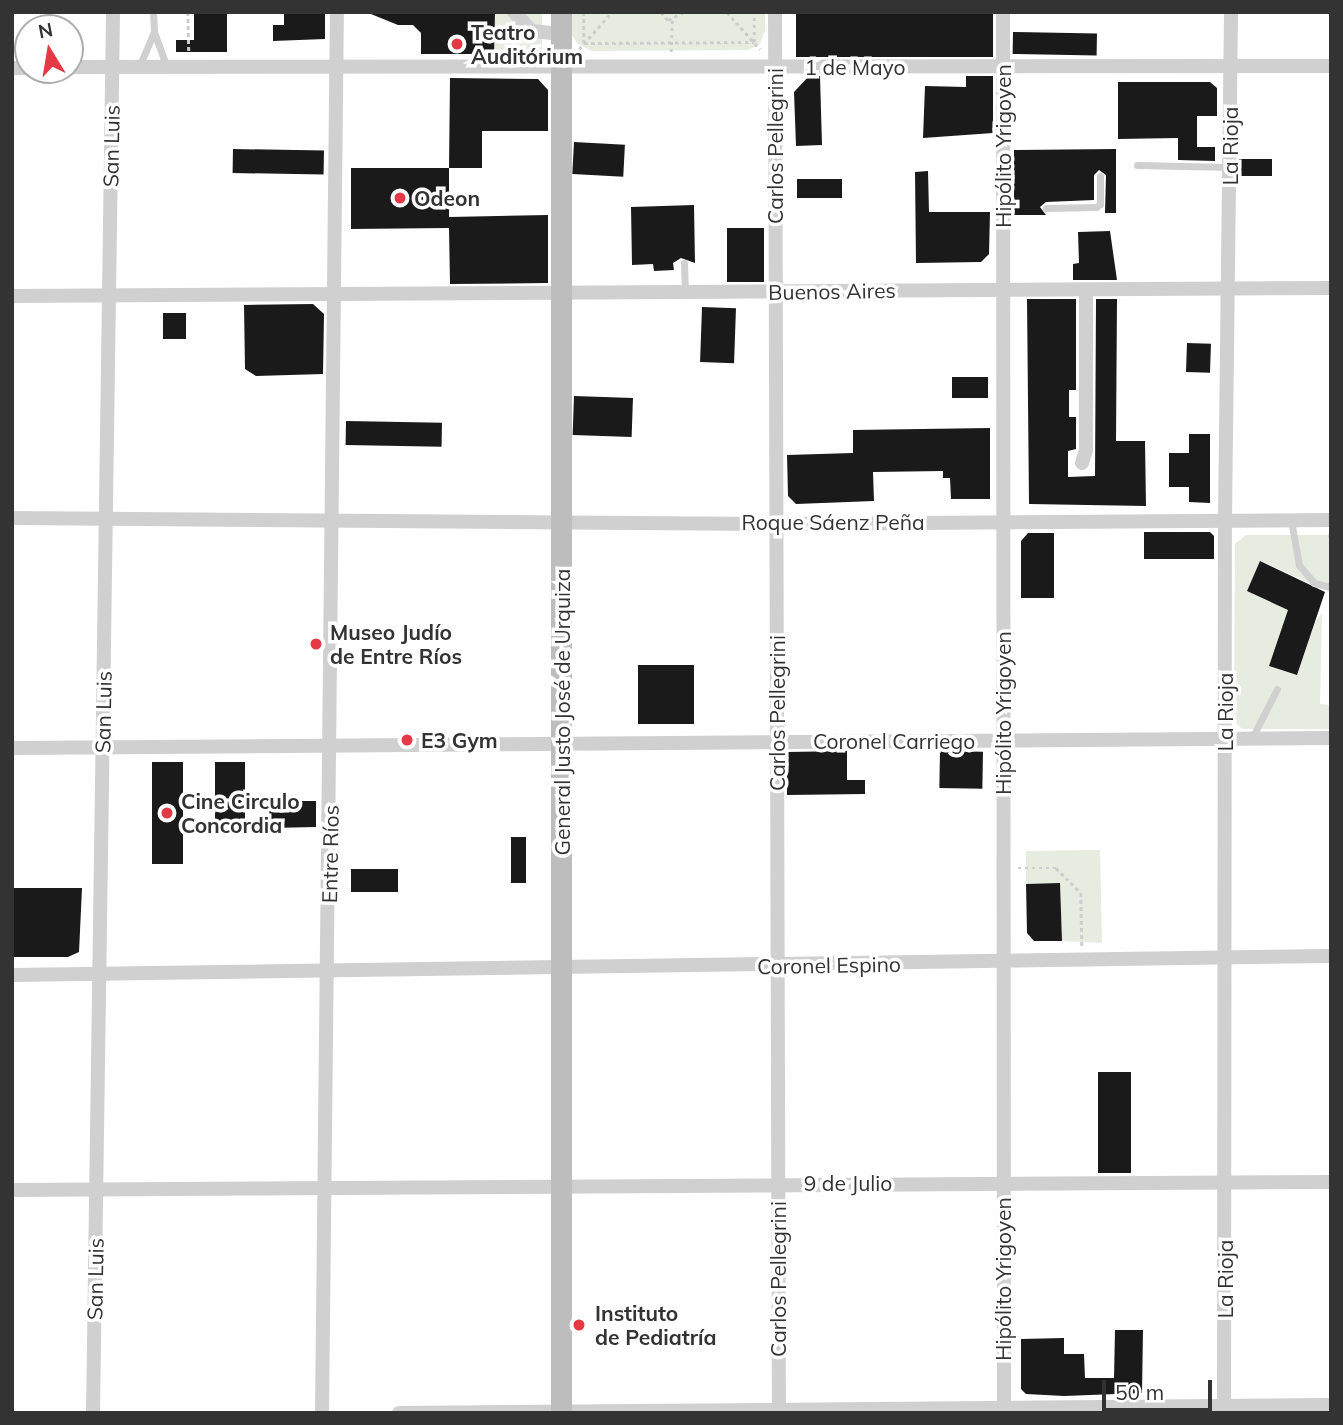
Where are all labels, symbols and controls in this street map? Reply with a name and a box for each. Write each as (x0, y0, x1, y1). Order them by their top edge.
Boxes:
north arrow (14, 14, 84, 84)
text: N (36, 17, 55, 44)
place label: Teatro Auditórium (471, 19, 583, 69)
marker: Teatro Auditórium (449, 36, 465, 52)
street label: 1 de Mayo (804, 54, 906, 80)
street label: Hipólito Yrigoyen (990, 64, 1016, 228)
street label: Carlos Pellegrini (762, 68, 788, 224)
street label: San Luis (98, 105, 124, 187)
street label: La Rioja (1217, 107, 1243, 185)
place label: Odeon (414, 185, 480, 211)
marker: Odeon (392, 190, 408, 206)
street label: Buenos Aires (768, 277, 896, 305)
street label: Roque Sáenz Peña (741, 509, 925, 535)
street label: General Justo José de Urquiza (549, 569, 575, 855)
place label: Museo Judío de Entre Ríos (330, 619, 462, 669)
street label: Hipólito Yrigoyen (990, 631, 1016, 795)
street label: Carlos Pellegrini (764, 635, 790, 791)
marker: Museo Judío de Entre Ríos (308, 636, 324, 652)
street label: San Luis (90, 671, 116, 753)
street label: La Rioja (1212, 673, 1238, 751)
place label: E3 Gym (421, 727, 498, 753)
street label: Coronel Carriego (813, 728, 975, 754)
marker: E3 Gym (399, 732, 415, 748)
place label: Cine Circulo Concordia (181, 788, 300, 838)
marker: Cine Circulo Concordia (159, 805, 175, 821)
street label: Entre Ríos (317, 805, 343, 903)
street label: Coronel Espino (757, 951, 901, 979)
street label: 9 de Julio (804, 1170, 892, 1196)
street label: Hipólito Yrigoyen (990, 1197, 1016, 1361)
street label: Carlos Pellegrini (765, 1201, 791, 1357)
street label: San Luis (82, 1238, 108, 1320)
street label: La Rioja (1212, 1240, 1238, 1318)
place label: Instituto de Pediatría (595, 1300, 716, 1350)
marker: Instituto de Pediatría (569, 1315, 589, 1335)
scale bar (1105, 1366, 1215, 1410)
text: 50 m (1115, 1379, 1164, 1405)

